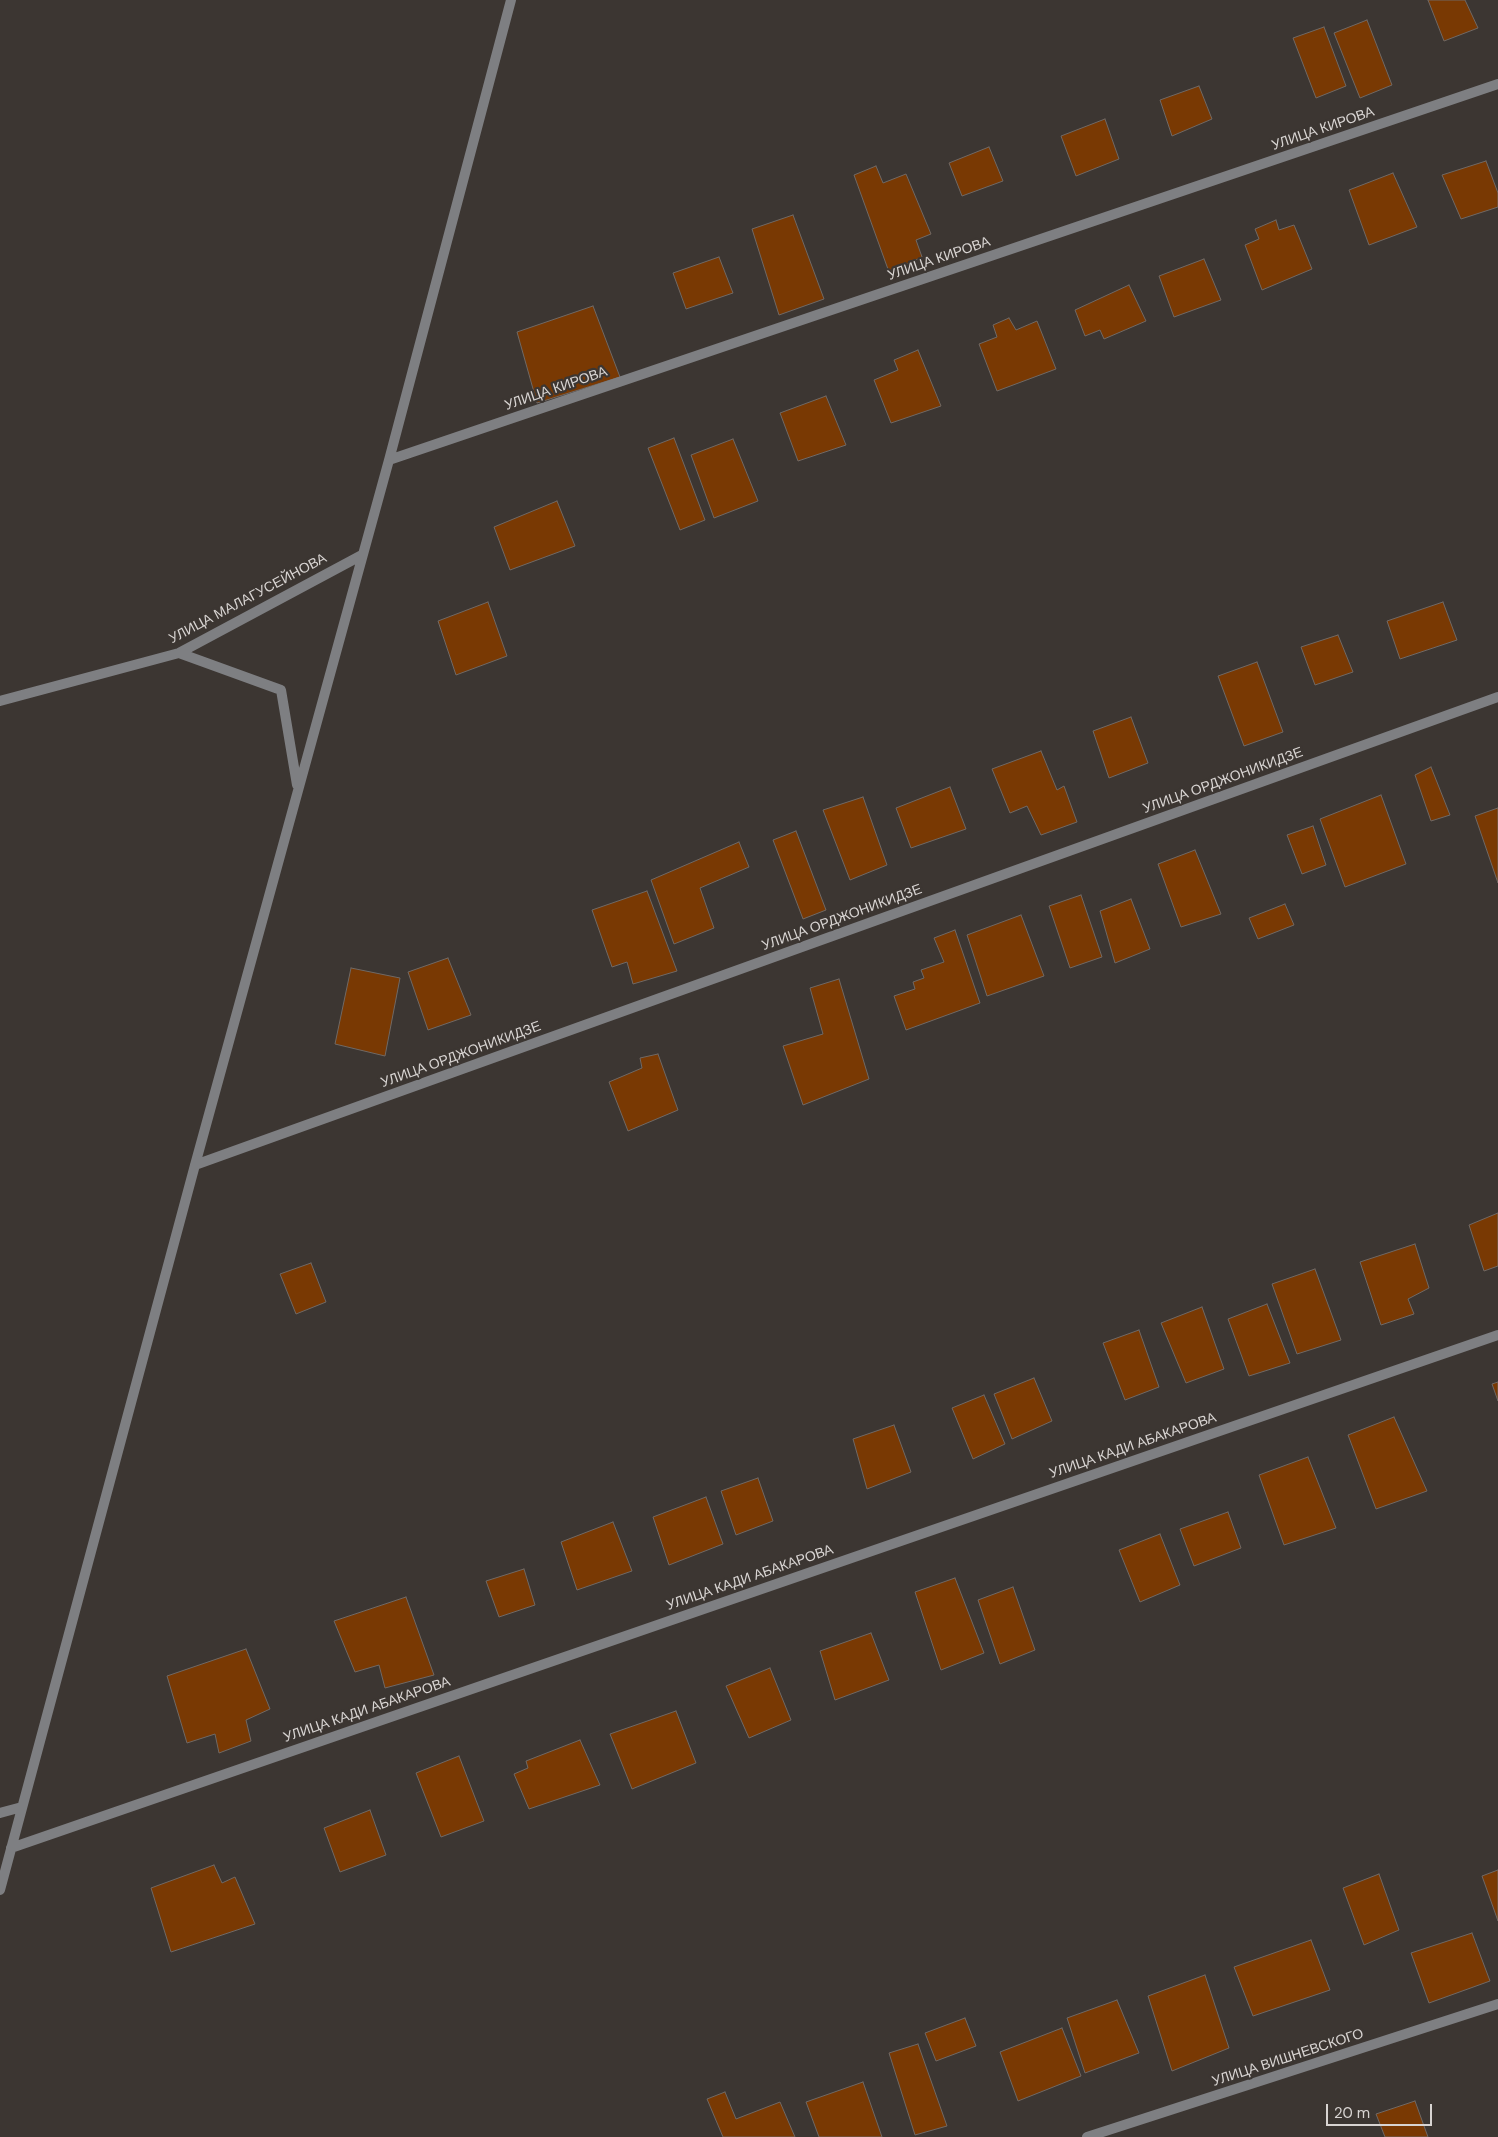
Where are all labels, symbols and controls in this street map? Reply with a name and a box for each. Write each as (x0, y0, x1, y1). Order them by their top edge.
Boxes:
street label: УЛИЦА КИРОВА (1269, 104, 1377, 154)
street label: УЛИЦА КИРОВА (885, 234, 993, 284)
street label: УЛИЦА КИРОВА (502, 364, 610, 414)
street label: УЛИЦА МАЛАГУСЕЙНОВА (166, 550, 330, 648)
street label: УЛИЦА ОРДЖОНИКИДЗЕ (1141, 744, 1305, 818)
street label: УЛИЦА ОРДЖОНИКИДЗЕ (760, 881, 924, 955)
street label: УЛИЦА ОРДЖОНИКИДЗЕ (379, 1018, 543, 1092)
street label: УЛИЦА КАДИ АБАКАРОВА (1047, 1409, 1219, 1483)
street label: УЛИЦА КАДИ АБАКАРОВА (664, 1541, 836, 1615)
street label: УЛИЦА КАДИ АБАКАРОВА (281, 1673, 453, 1747)
street label: УЛИЦА ВИШНЕВСКОГО (1210, 2026, 1366, 2090)
scale bar (1328, 2094, 1434, 2126)
text: 20 m (1334, 2103, 1370, 2123)

